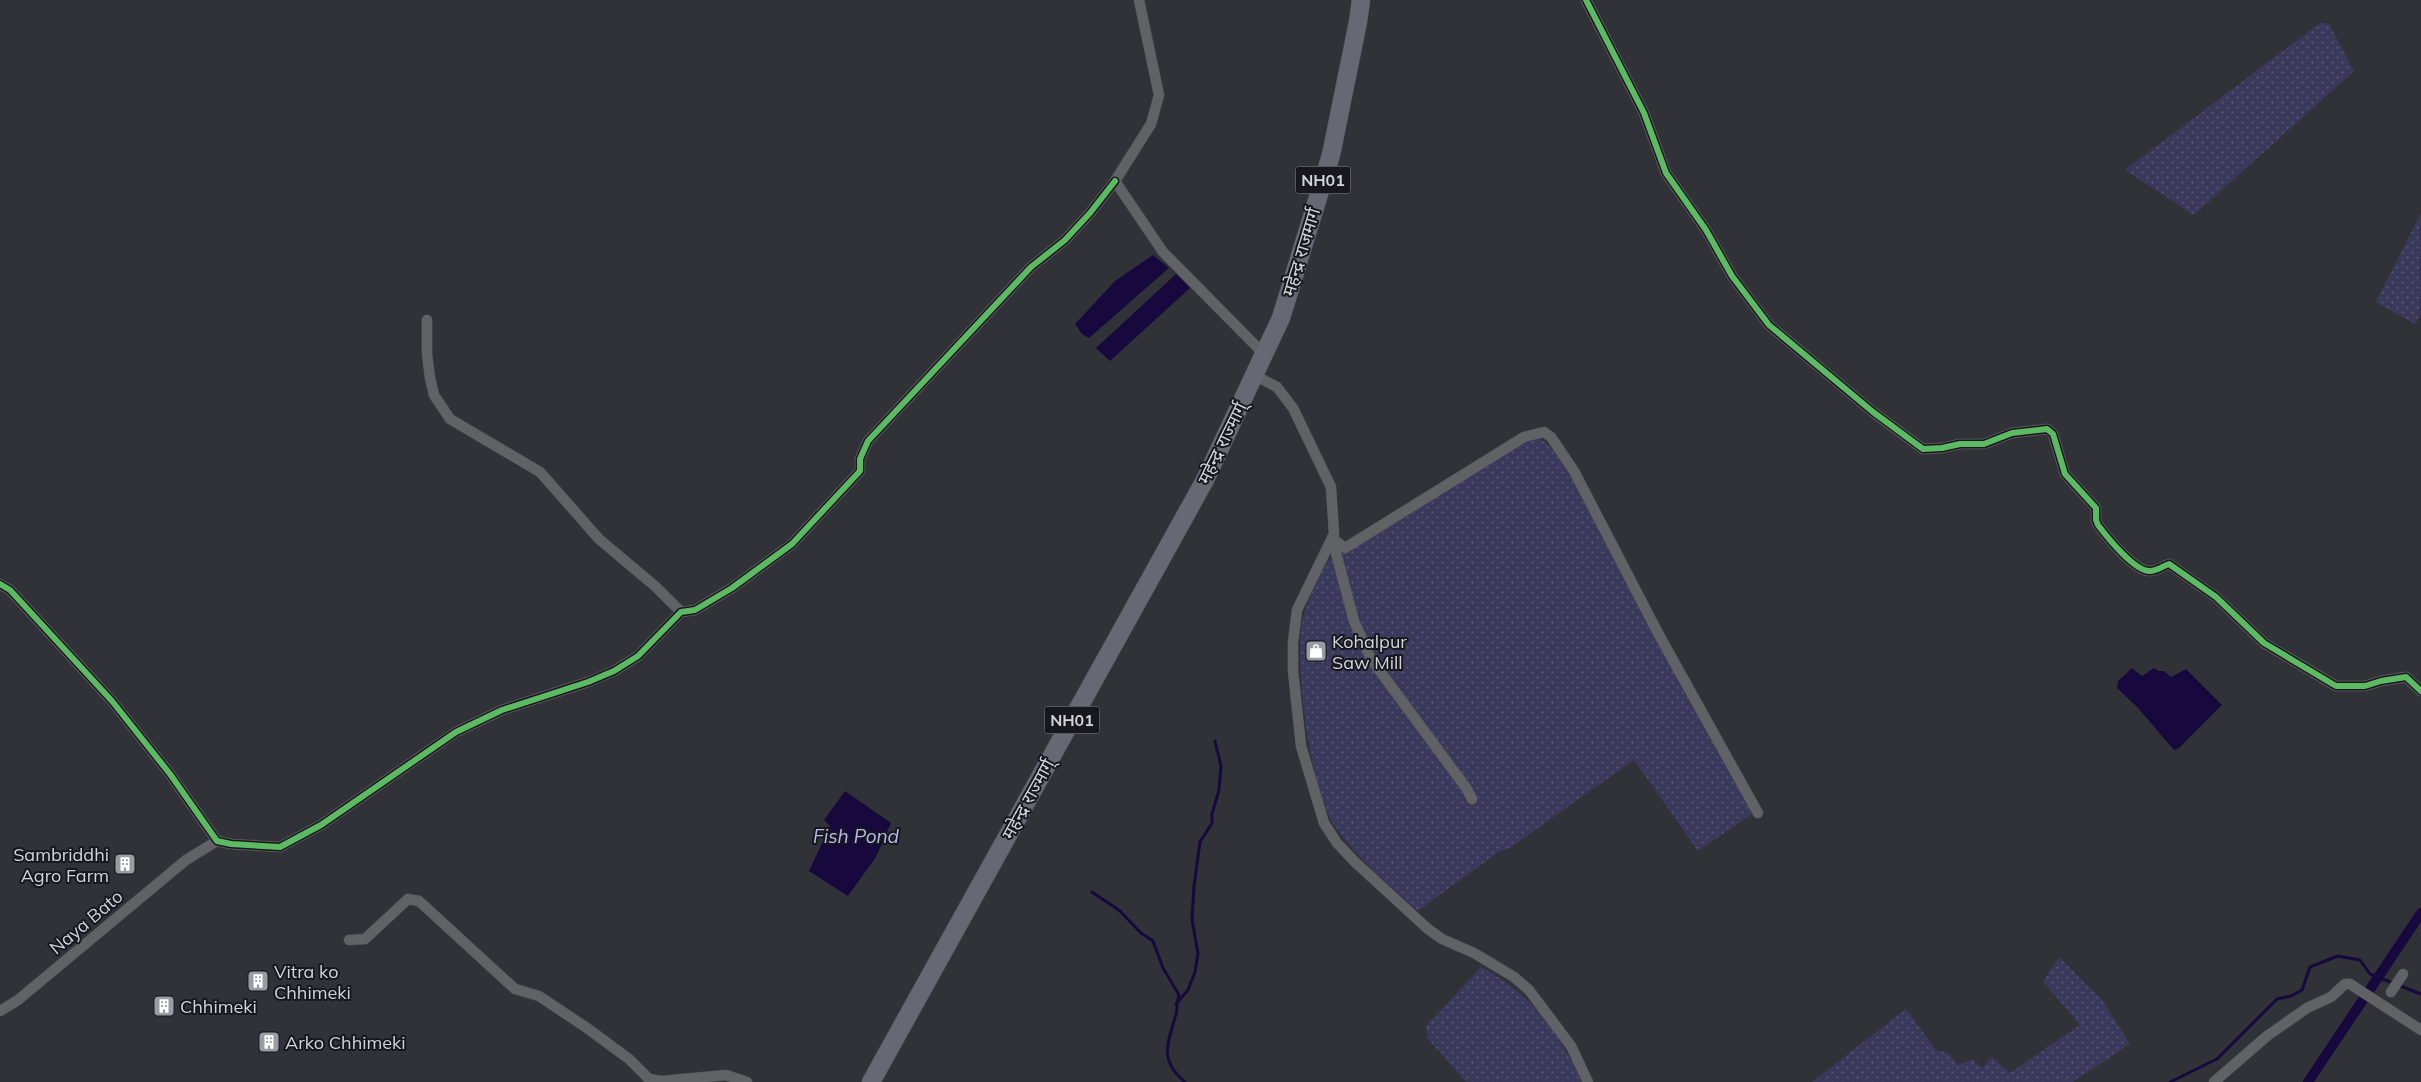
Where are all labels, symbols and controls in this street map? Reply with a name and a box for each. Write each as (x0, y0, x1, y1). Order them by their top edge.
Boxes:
road number: NH01 (1296, 166, 1350, 194)
street label: महेन्द्र राजमार्ग (1277, 204, 1326, 299)
street label: महेन्द्र राज्मार्ग् (1192, 396, 1253, 488)
place label: Kohalpur Saw Mill (1332, 630, 1407, 674)
shop icon: Kohalpur Saw Mill (1304, 639, 1328, 663)
road number: NH01 (1044, 706, 1100, 734)
street label: महेन्द्र राज्मार्ग् (997, 752, 1061, 843)
water label: Fish Pond (813, 824, 900, 848)
place label: Sambriddhi Agro Farm (13, 843, 109, 887)
building icon: Sambriddhi Agro Farm (113, 852, 137, 876)
street label: Naya Bato (45, 885, 127, 959)
place label: Vitra ko Chhimeki (274, 960, 351, 1004)
building icon: Vitra ko Chhimeki (246, 969, 270, 993)
building icon: Chhimeki (152, 994, 176, 1018)
place label: Chhimeki (180, 995, 257, 1018)
building icon: Arko Chhimeki (257, 1030, 281, 1054)
place label: Arko Chhimeki (285, 1031, 406, 1054)

